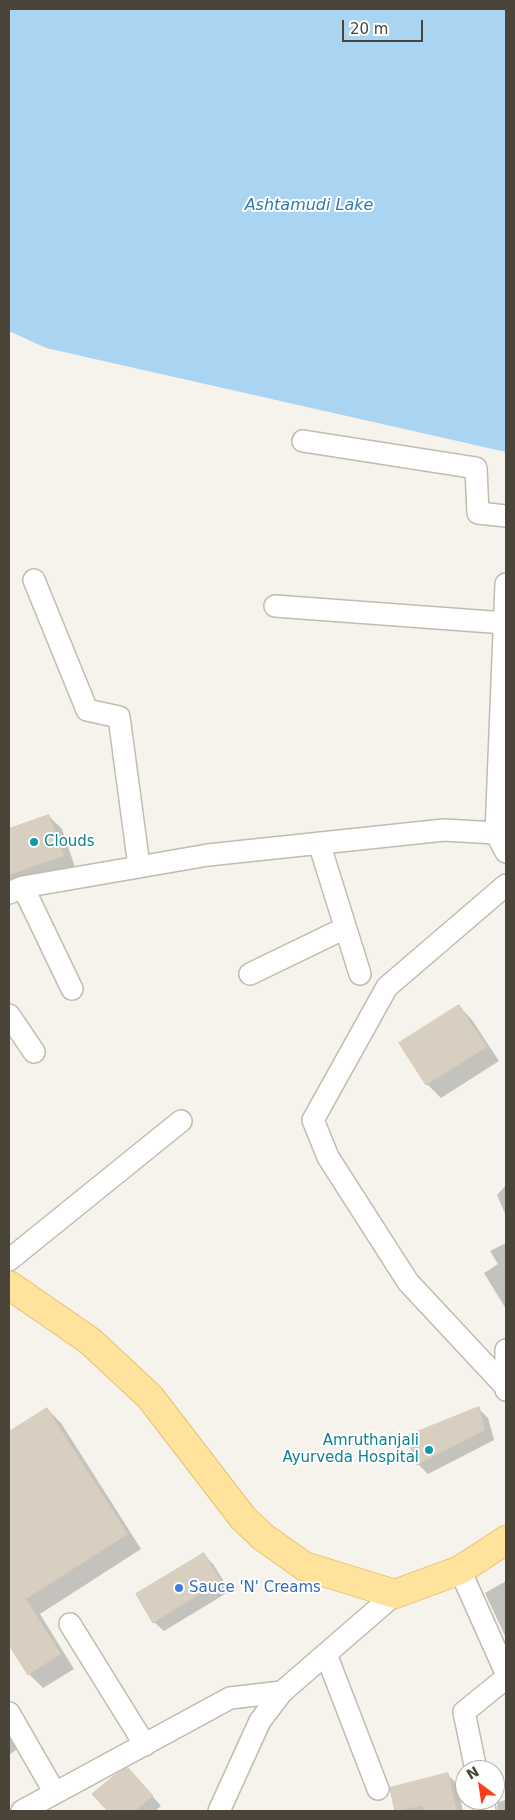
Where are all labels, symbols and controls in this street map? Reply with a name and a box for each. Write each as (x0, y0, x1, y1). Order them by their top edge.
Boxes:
scale bar (345, 10, 426, 42)
text: 20 m (350, 20, 388, 38)
water label: Ashtamudi Lake (245, 196, 373, 216)
place label: Clouds (44, 833, 95, 851)
marker: Clouds (28, 836, 40, 848)
place label: Amruthanjali Ayurveda Hospital (282, 1432, 419, 1467)
marker: Amruthanjali Ayurveda Hospital (423, 1444, 435, 1456)
place label: Sauce 'N' Creams (189, 1579, 321, 1597)
marker: Sauce 'N' Creams (173, 1582, 185, 1594)
north arrow (455, 1760, 505, 1810)
text: N (464, 1763, 482, 1783)

